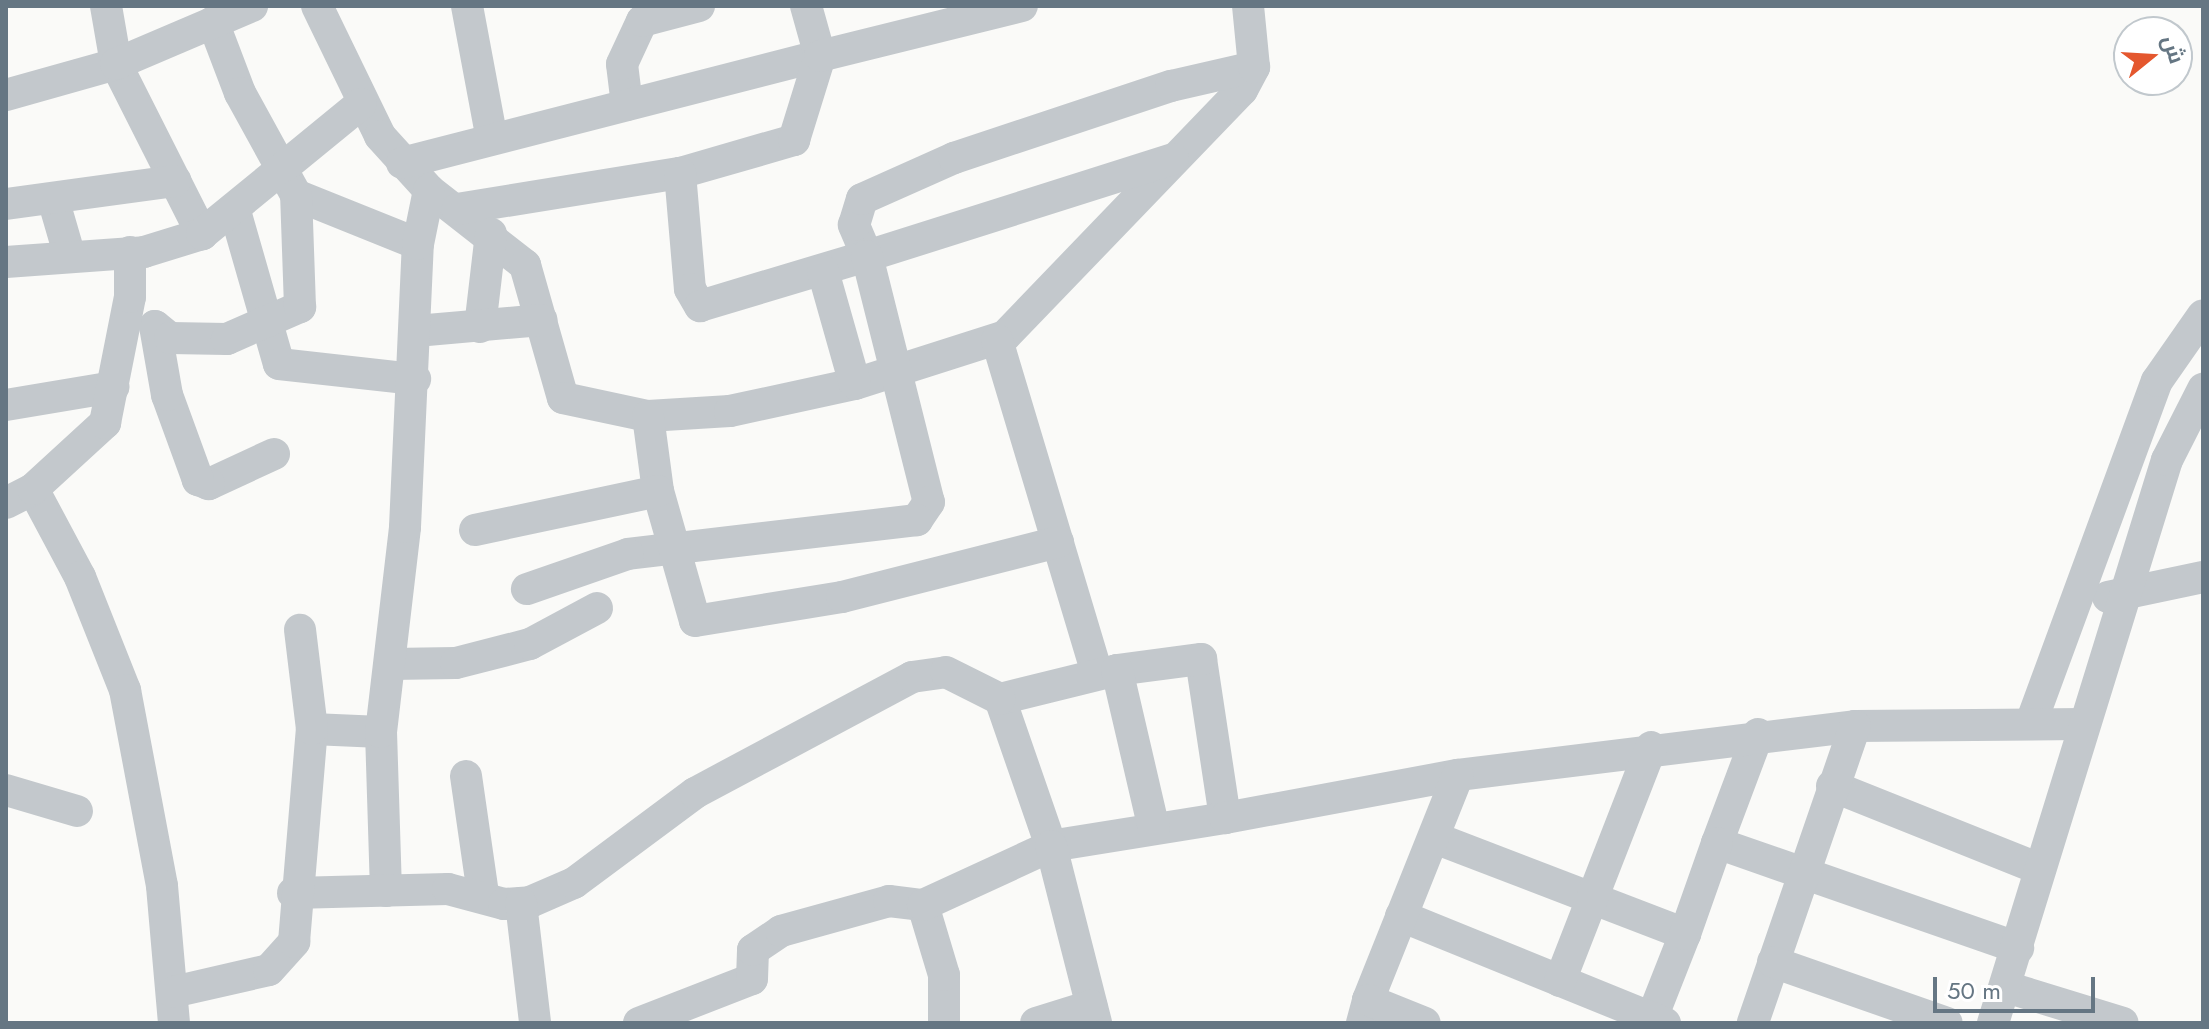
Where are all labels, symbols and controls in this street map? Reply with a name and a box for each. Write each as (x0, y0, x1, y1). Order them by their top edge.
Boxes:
north arrow (2113, 16, 2193, 96)
text: ش (2154, 31, 2194, 68)
scale bar (1937, 961, 2099, 1011)
text: 50 m (1947, 973, 2001, 1008)

